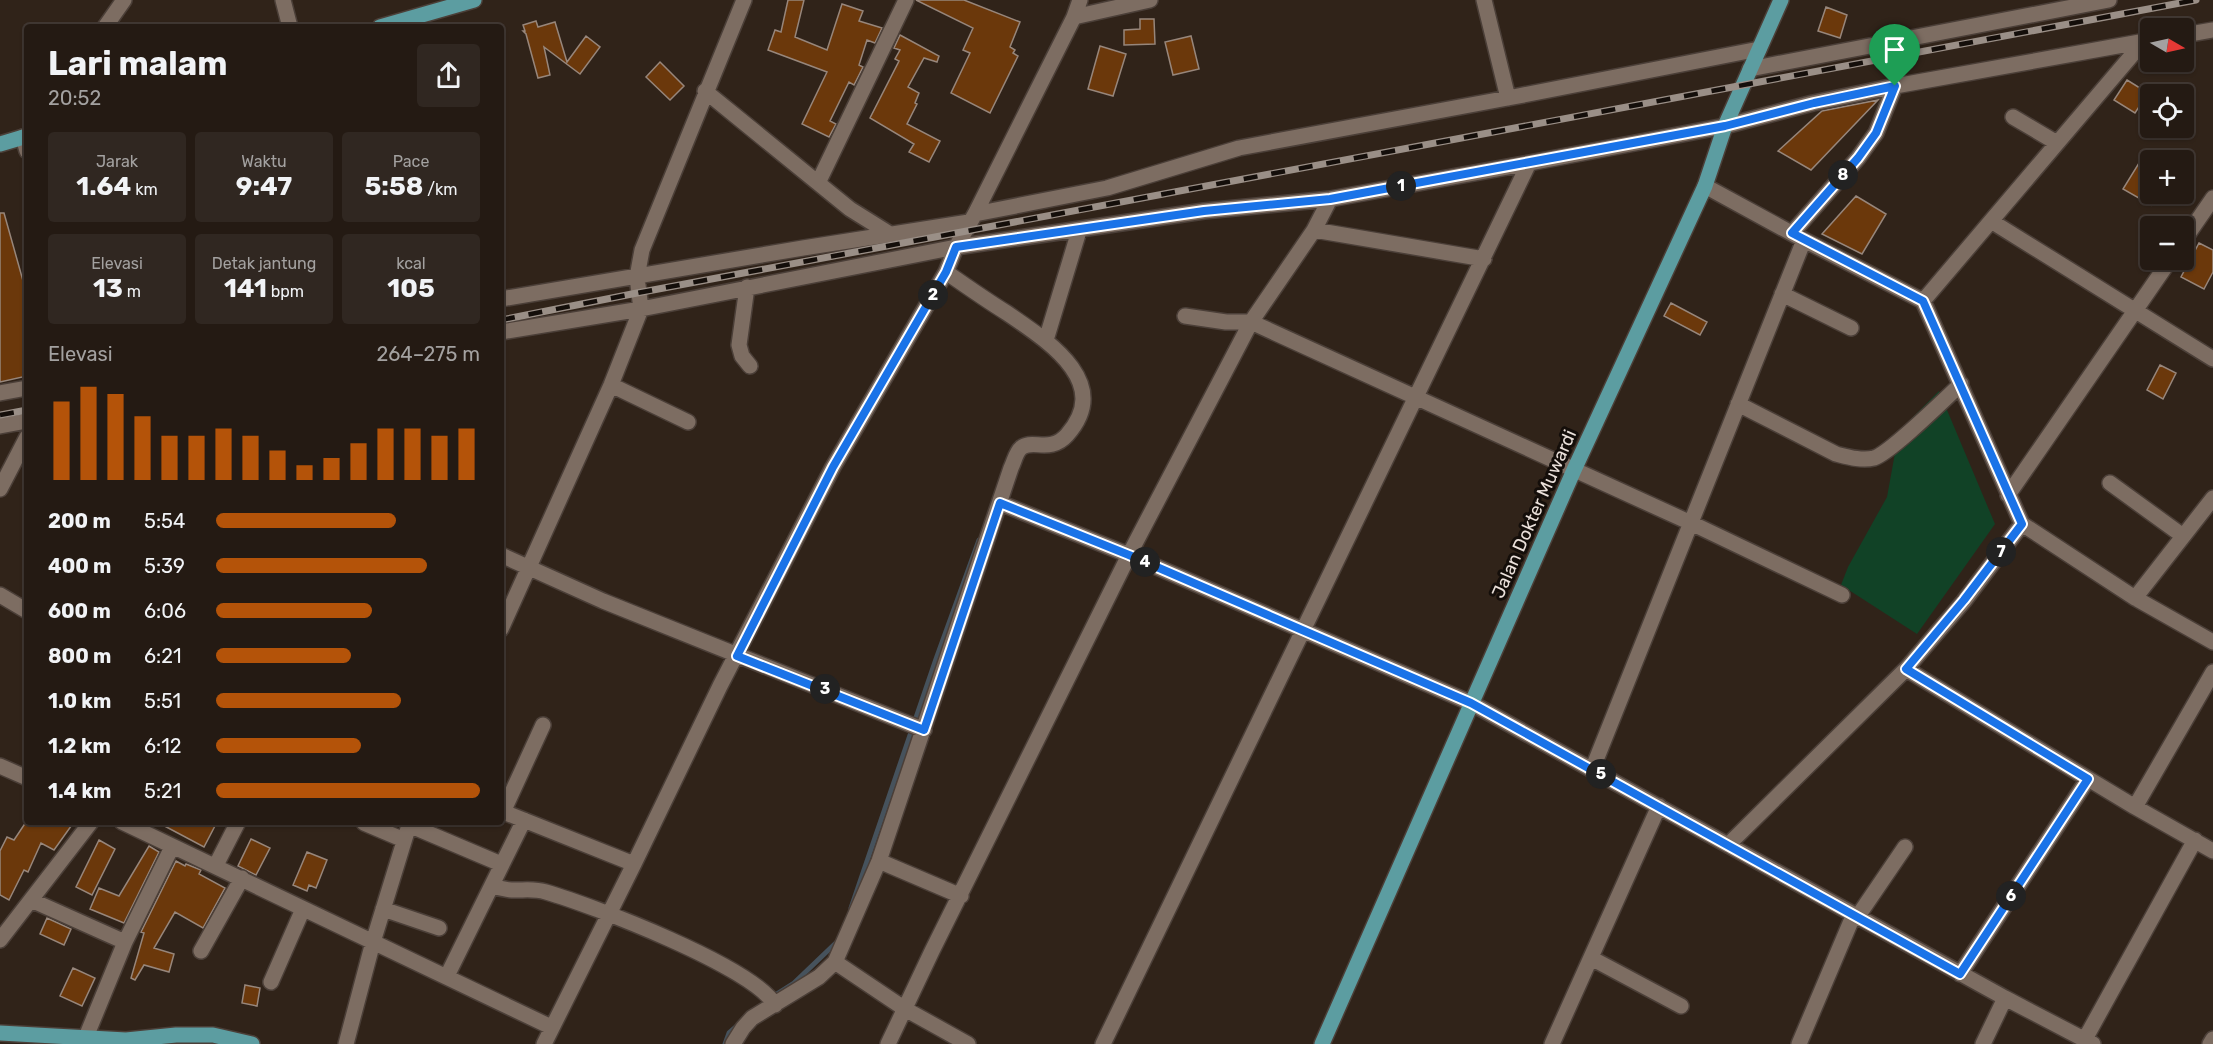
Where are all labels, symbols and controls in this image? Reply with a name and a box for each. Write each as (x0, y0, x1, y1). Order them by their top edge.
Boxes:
north arrow (2140, 18, 2194, 72)
map controls (2140, 18, 2194, 270)
pin (1869, 24, 1920, 86)
icon: arrive (1878, 33, 1911, 66)
text: Lari malam (48, 44, 227, 83)
button: share (417, 44, 480, 107)
button: locate (2140, 84, 2194, 138)
text: 20:52 (48, 86, 101, 110)
button: + (2140, 150, 2194, 204)
text: Jarak (96, 152, 138, 171)
text: Waktu (241, 152, 287, 171)
text: Pace (393, 152, 429, 171)
pin: 8 (1828, 160, 1858, 190)
text: 8 (1838, 165, 1848, 184)
text: 1.64 (76, 171, 131, 202)
text: 9:47 (236, 171, 292, 202)
text: 5:58 (365, 171, 423, 202)
pin: 1 (1386, 171, 1416, 201)
text: 1 (1397, 176, 1405, 195)
text: km (131, 180, 158, 199)
text: /km (423, 180, 457, 199)
button: − (2140, 216, 2194, 270)
text: Elevasi (91, 254, 143, 273)
text: Detak jantung (212, 254, 316, 273)
text: kcal (396, 254, 426, 273)
text: 13 (93, 273, 123, 304)
text: 141 (224, 273, 267, 304)
text: 105 (387, 273, 435, 304)
pin: 2 (918, 280, 948, 310)
text: m (123, 282, 141, 301)
text: bpm (267, 282, 304, 301)
text: 2 (928, 285, 938, 304)
text: Elevasi (48, 342, 113, 366)
text: 264–275 m (377, 342, 480, 366)
street label: Jalan Dokter Muwardi (1487, 426, 1581, 602)
text: 200 m (48, 509, 111, 533)
text: 5:54 (144, 509, 185, 533)
pin: 7 (1986, 537, 2016, 567)
text: 7 (1996, 542, 2006, 561)
pin: 4 (1130, 547, 1160, 577)
text: 4 (1140, 552, 1150, 571)
text: 400 m (48, 554, 111, 578)
text: 5:39 (144, 554, 185, 578)
text: 600 m (48, 599, 111, 623)
text: 6:06 (144, 599, 186, 623)
text: 800 m (48, 644, 111, 668)
text: 6:21 (144, 644, 181, 668)
pin: 3 (810, 674, 840, 704)
text: 3 (820, 679, 830, 698)
text: 1.0 km (48, 689, 111, 713)
text: 5:51 (144, 689, 181, 713)
text: 1.2 km (48, 734, 111, 758)
text: 6:12 (144, 734, 181, 758)
pin: 5 (1586, 759, 1616, 789)
text: 5 (1596, 764, 1606, 783)
text: 1.4 km (48, 779, 111, 803)
text: 5:21 (144, 779, 181, 803)
pin: 6 (1996, 881, 2026, 911)
text: 6 (2006, 886, 2016, 905)

